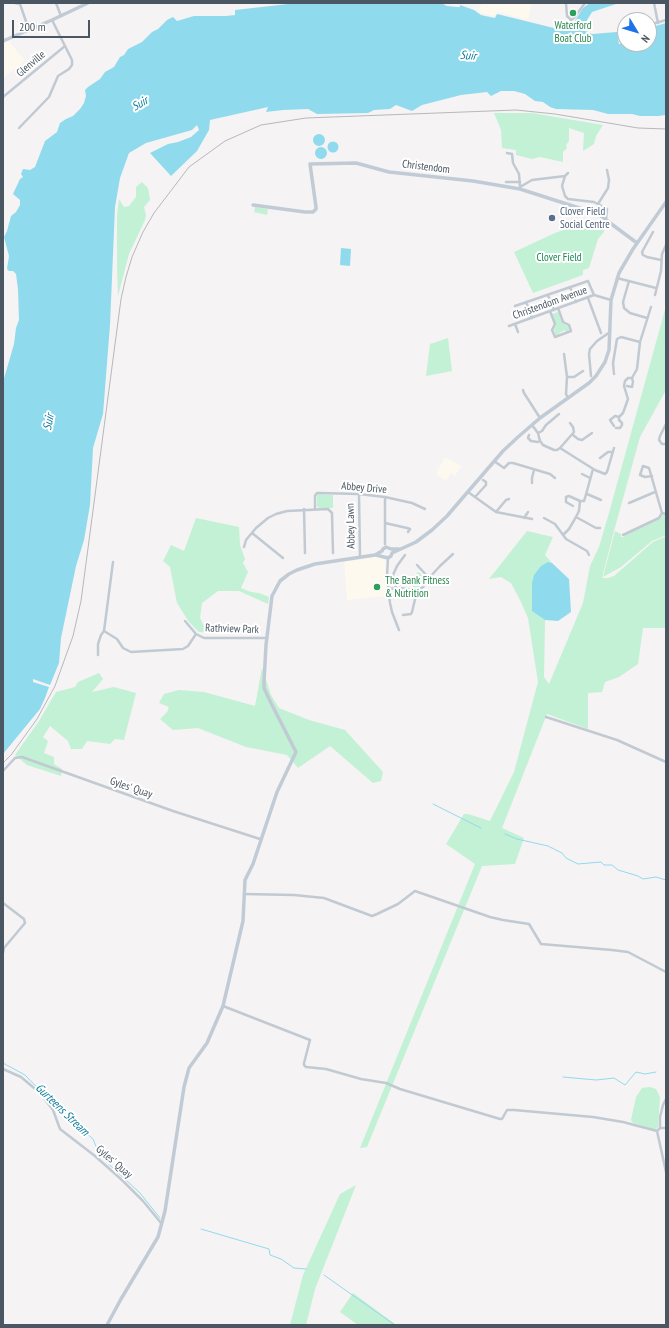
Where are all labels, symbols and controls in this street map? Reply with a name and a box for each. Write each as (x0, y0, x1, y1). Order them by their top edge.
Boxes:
marker: Waterford Boat Club (568, 8, 578, 18)
scale bar (14, 12, 92, 38)
north arrow (617, 12, 657, 52)
text: 200 m (19, 19, 46, 34)
place label: Waterford Boat Club (554, 19, 592, 45)
text: N (638, 32, 653, 45)
street label: Glenville (14, 48, 48, 80)
water label: Suir (459, 48, 477, 64)
water label: Suir (129, 94, 151, 114)
street label: Christendom (401, 158, 451, 176)
place label: Clover Field Social Centre (560, 205, 610, 231)
marker: Clover Field Social Centre (547, 213, 557, 223)
park label: Clover Field (536, 251, 582, 265)
street label: Christendom Avenue (511, 283, 589, 323)
water label: Suir (40, 413, 58, 431)
street label: Abbey Drive (341, 479, 387, 497)
street label: Abbey Lawn (344, 503, 358, 549)
place label: The Bank Fitness & Nutrition (385, 574, 449, 600)
marker: The Bank Fitness & Nutrition (372, 582, 382, 592)
street label: Rathview Park (205, 621, 259, 637)
street label: Gyles' Quay (108, 775, 154, 801)
water label: Gurteens Stream (32, 1081, 92, 1139)
street label: Gyles' Quay (93, 1143, 135, 1181)

